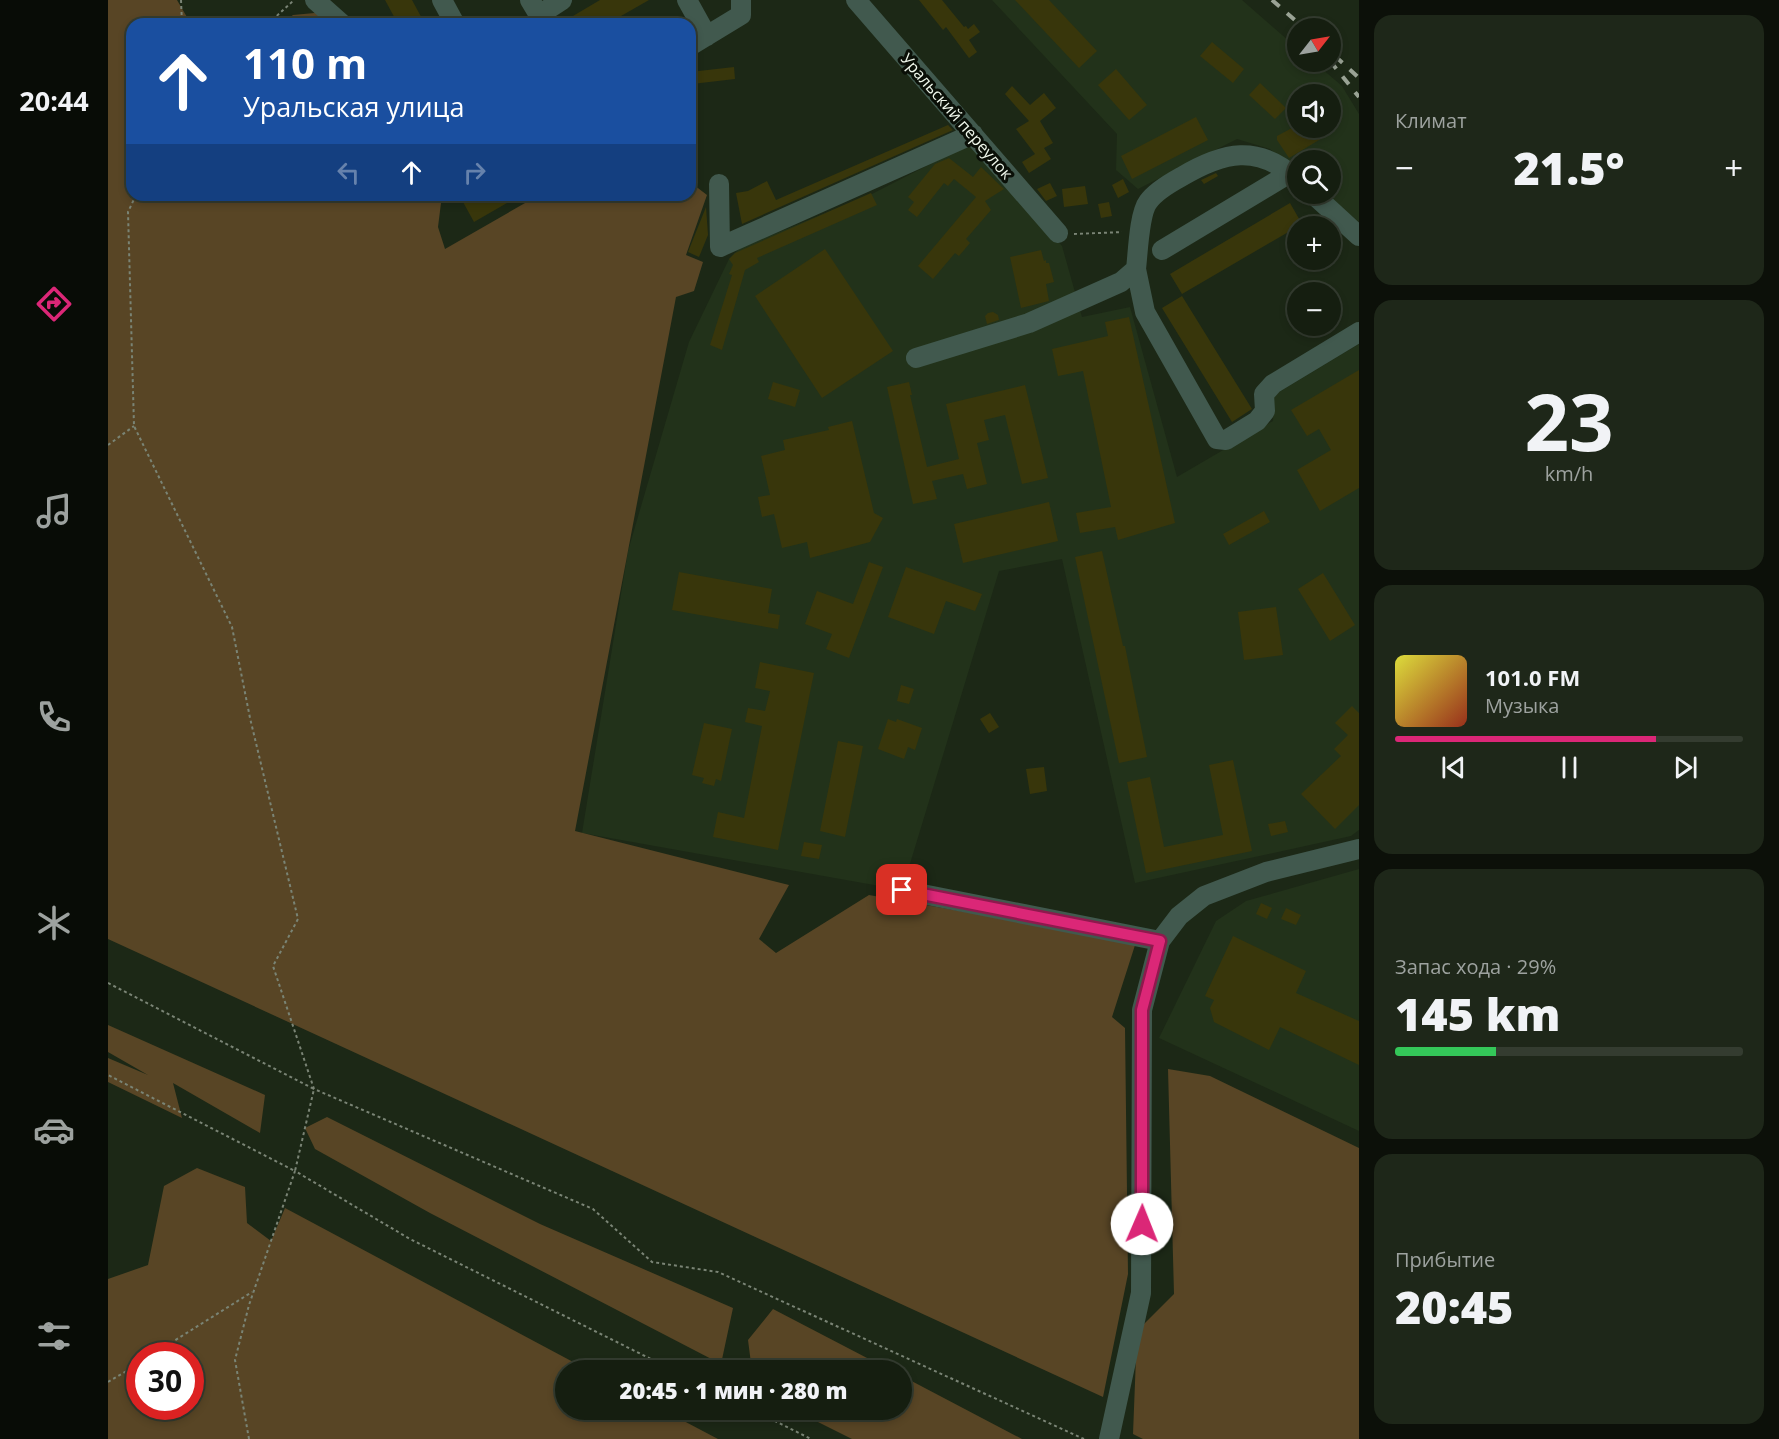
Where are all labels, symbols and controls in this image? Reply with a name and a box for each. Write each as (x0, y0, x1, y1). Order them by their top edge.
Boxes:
north arrow (1287, 18, 1341, 72)
map controls (1287, 18, 1341, 336)
text: 110 m (243, 34, 367, 91)
icon: ahead (144, 42, 222, 120)
street label: Уральский переулок (896, 48, 1018, 184)
text: 20:44 (19, 82, 89, 119)
button: sound (1287, 84, 1341, 138)
text: Уральская улица (243, 88, 464, 125)
text: Климат (1395, 107, 1467, 134)
text: 21.5° (1513, 137, 1625, 198)
text: − (1395, 145, 1414, 190)
text: + (1724, 145, 1743, 190)
button: search (1287, 150, 1341, 204)
icon: left (332, 156, 365, 189)
icon: ahead (395, 156, 428, 189)
icon: right (458, 156, 491, 189)
button: + (1287, 216, 1341, 270)
button: − (1287, 282, 1341, 336)
icon: directions (33, 283, 75, 325)
text: 23 (1524, 368, 1614, 474)
text: km/h (1545, 460, 1593, 487)
icon: music (33, 490, 75, 532)
text: 101.0 FM (1485, 662, 1580, 692)
text: Музыка (1485, 692, 1559, 719)
icon: phone (33, 696, 75, 738)
icon: previous (1437, 751, 1470, 784)
icon: pause (1553, 751, 1586, 784)
icon: next (1669, 751, 1702, 784)
pin (876, 864, 927, 915)
icon: arrive (885, 873, 918, 906)
icon: climate (33, 902, 75, 944)
text: Запас хода · 29% (1395, 953, 1556, 980)
text: 145 km (1395, 983, 1560, 1044)
icon: car (33, 1109, 75, 1151)
position arrow (1110, 1192, 1174, 1256)
text: Прибытие (1395, 1246, 1495, 1273)
text: 20:45 (1395, 1276, 1513, 1337)
icon: filters (33, 1315, 75, 1357)
speed limit sign: 30 (126, 1342, 204, 1420)
text: 20:45 · 1 мин · 280 m (620, 1375, 847, 1405)

